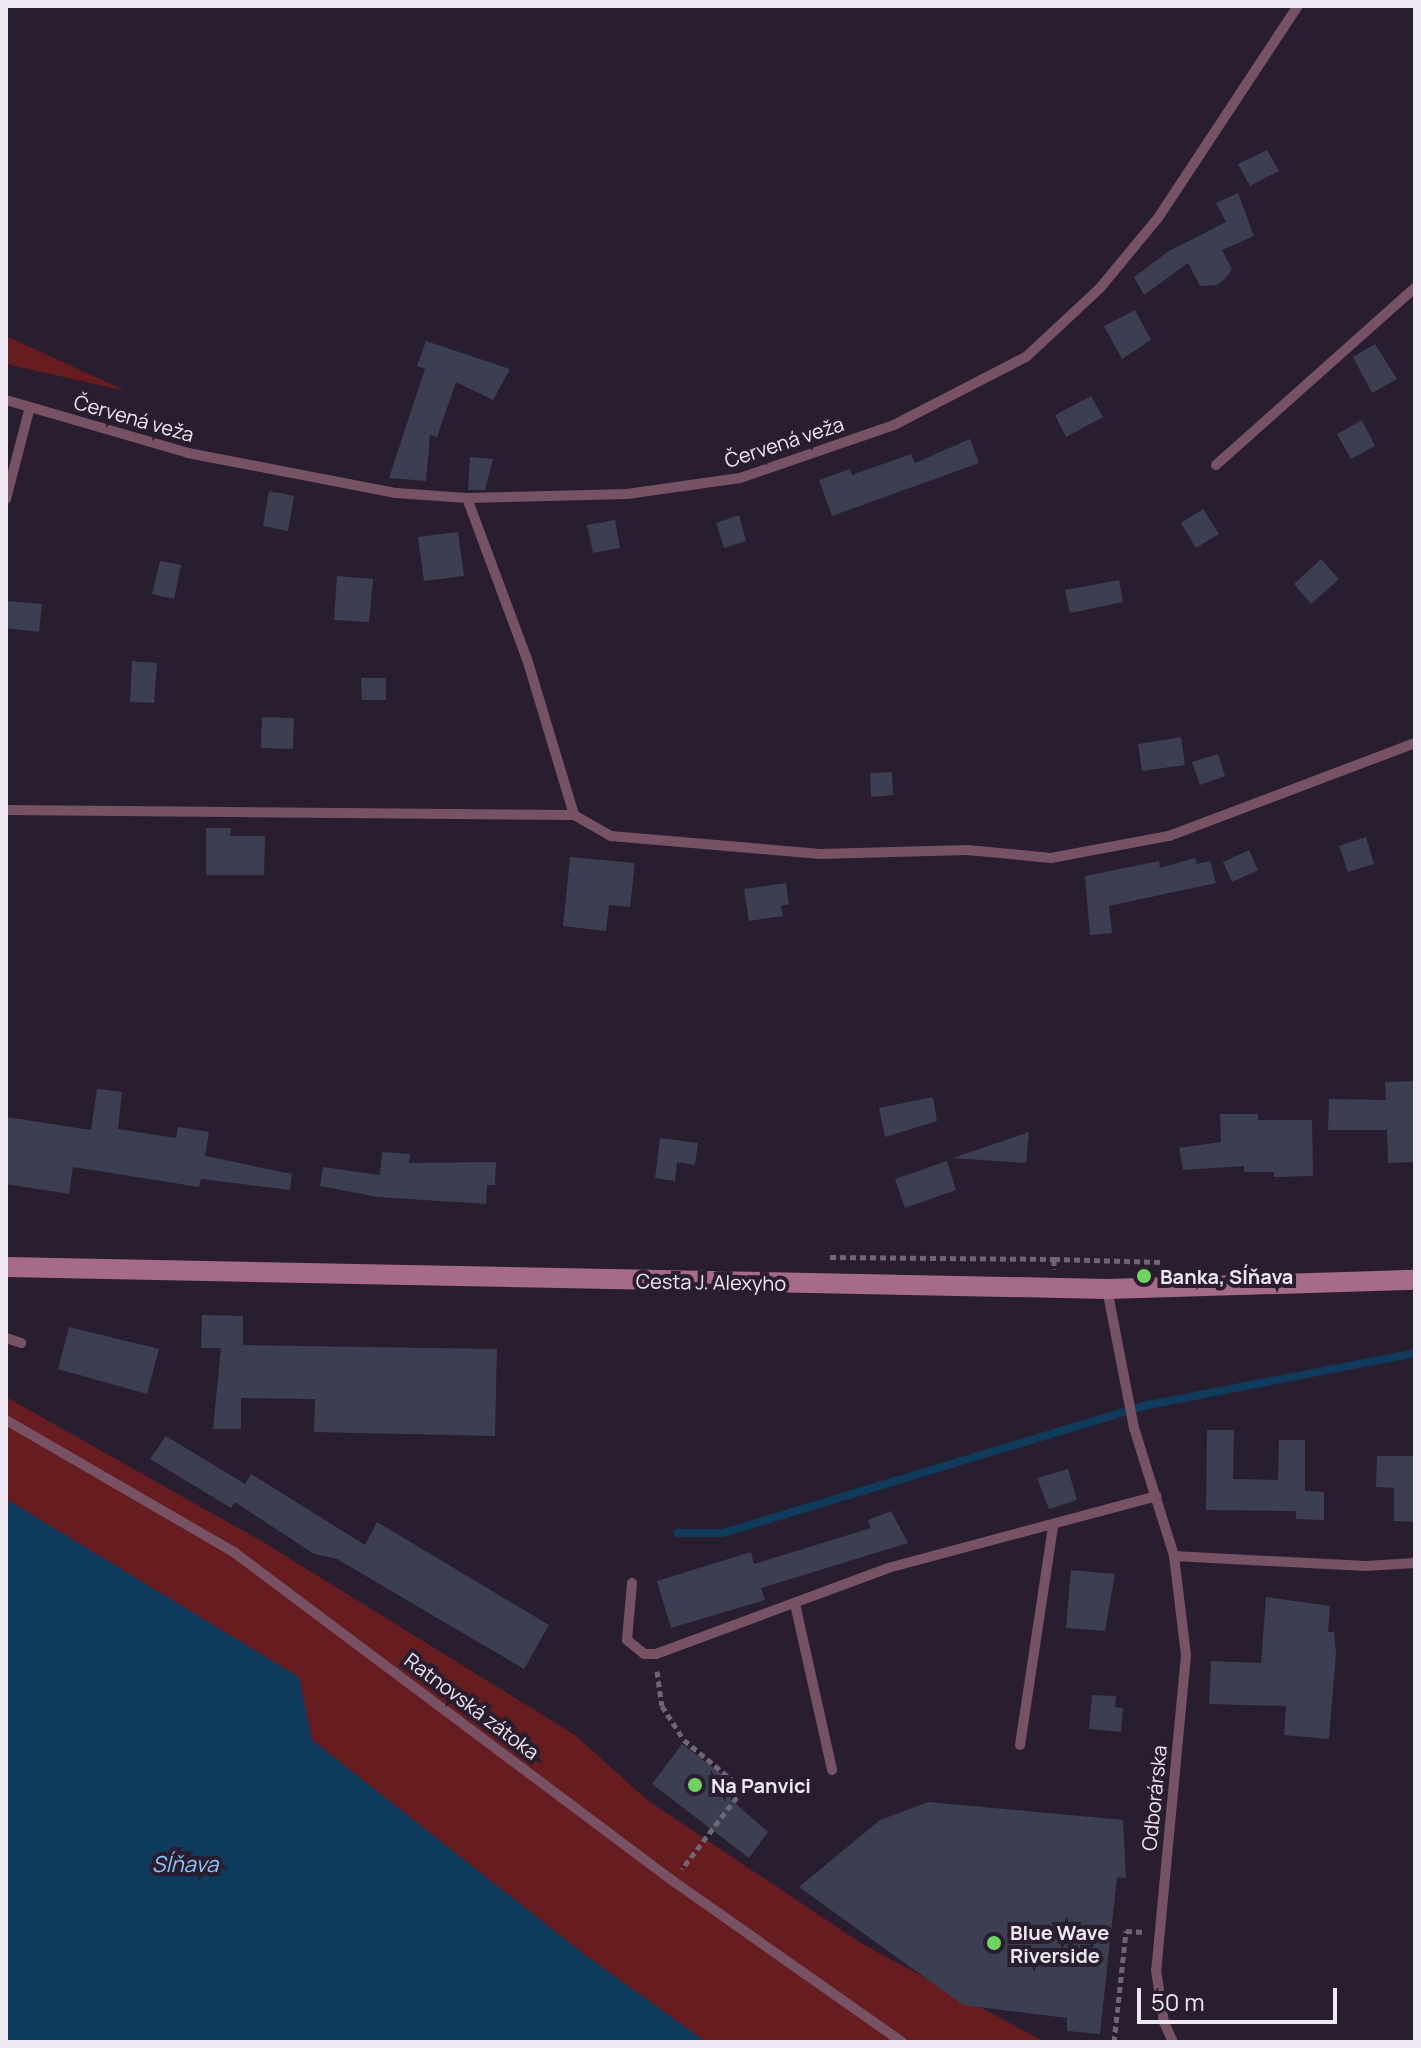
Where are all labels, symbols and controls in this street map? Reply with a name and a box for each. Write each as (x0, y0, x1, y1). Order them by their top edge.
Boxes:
street label: Červená veža (71, 389, 197, 447)
street label: Červená veža (721, 411, 847, 473)
place label: Banka, Sĺňava (1160, 1264, 1293, 1288)
marker: Banka, Sĺňava (1135, 1267, 1153, 1285)
street label: Cesta J. Alexyho (636, 1269, 786, 1295)
street label: Ratnovská zátoka (400, 1648, 544, 1764)
street label: Odborárska (1137, 1744, 1171, 1852)
place label: Na Panvici (711, 1773, 811, 1797)
marker: Na Panvici (686, 1776, 704, 1794)
water label: Sĺňava (152, 1852, 218, 1878)
place label: Blue Wave Riverside (1010, 1920, 1109, 1967)
marker: Blue Wave Riverside (985, 1934, 1003, 1952)
scale bar (1141, 1972, 1341, 2022)
text: 50 m (1151, 1985, 1205, 2018)

